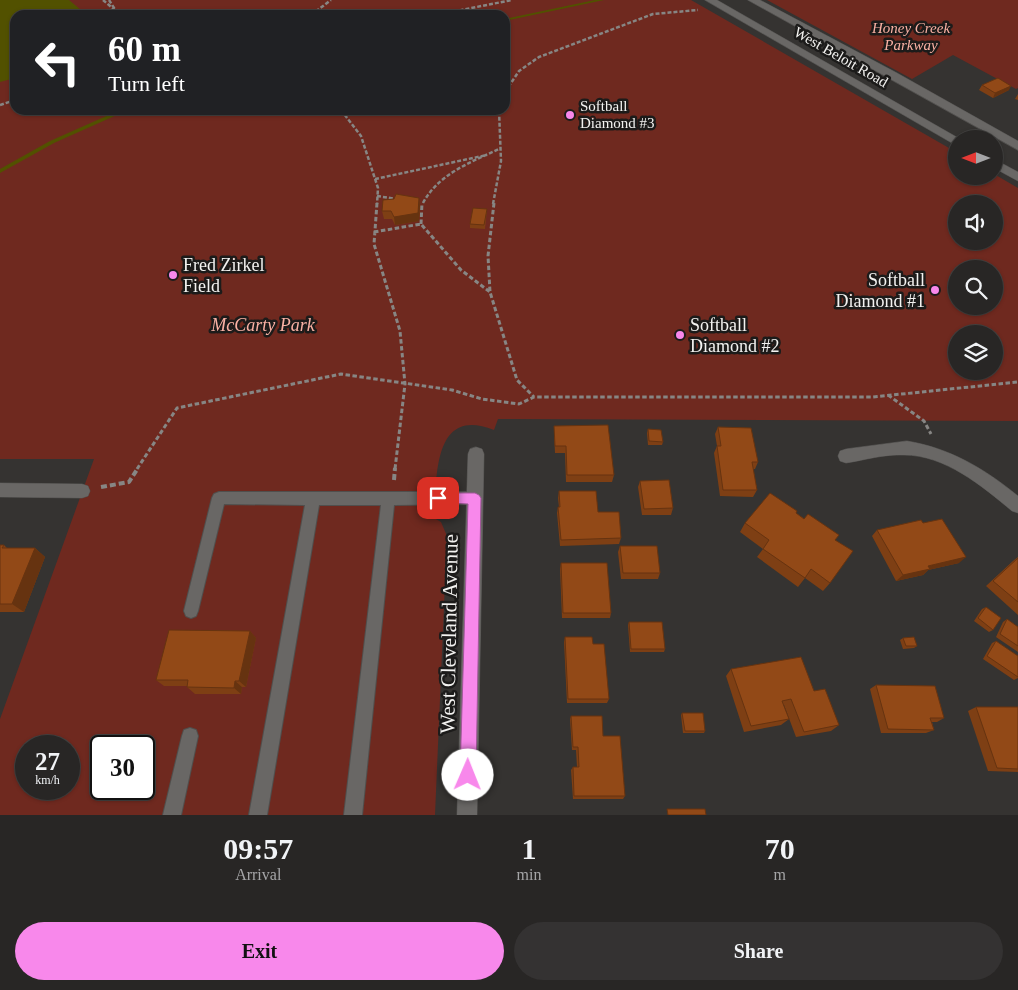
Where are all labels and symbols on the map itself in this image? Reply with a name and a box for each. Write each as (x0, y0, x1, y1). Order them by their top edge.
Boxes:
park label: Honey Creek Parkway (871, 20, 950, 53)
street label: West Beloit Road (791, 24, 891, 91)
place label: Softball Diamond #3 (580, 98, 655, 131)
marker: Softball Diamond #3 (564, 109, 576, 121)
north arrow (948, 130, 1002, 185)
place label: Fred Zirkel Field (183, 255, 264, 296)
marker: Fred Zirkel Field (167, 269, 179, 281)
place label: Softball Diamond #1 (836, 270, 925, 311)
marker: Softball Diamond #1 (929, 284, 941, 296)
park label: McCarty Park (210, 315, 316, 335)
place label: Softball Diamond #2 (690, 315, 780, 356)
marker: Softball Diamond #2 (674, 329, 686, 341)
pin (417, 477, 459, 519)
street label: West Cleveland Avenue (435, 534, 463, 734)
speed limit sign: 30 (90, 735, 155, 800)
position arrow (441, 748, 493, 800)

